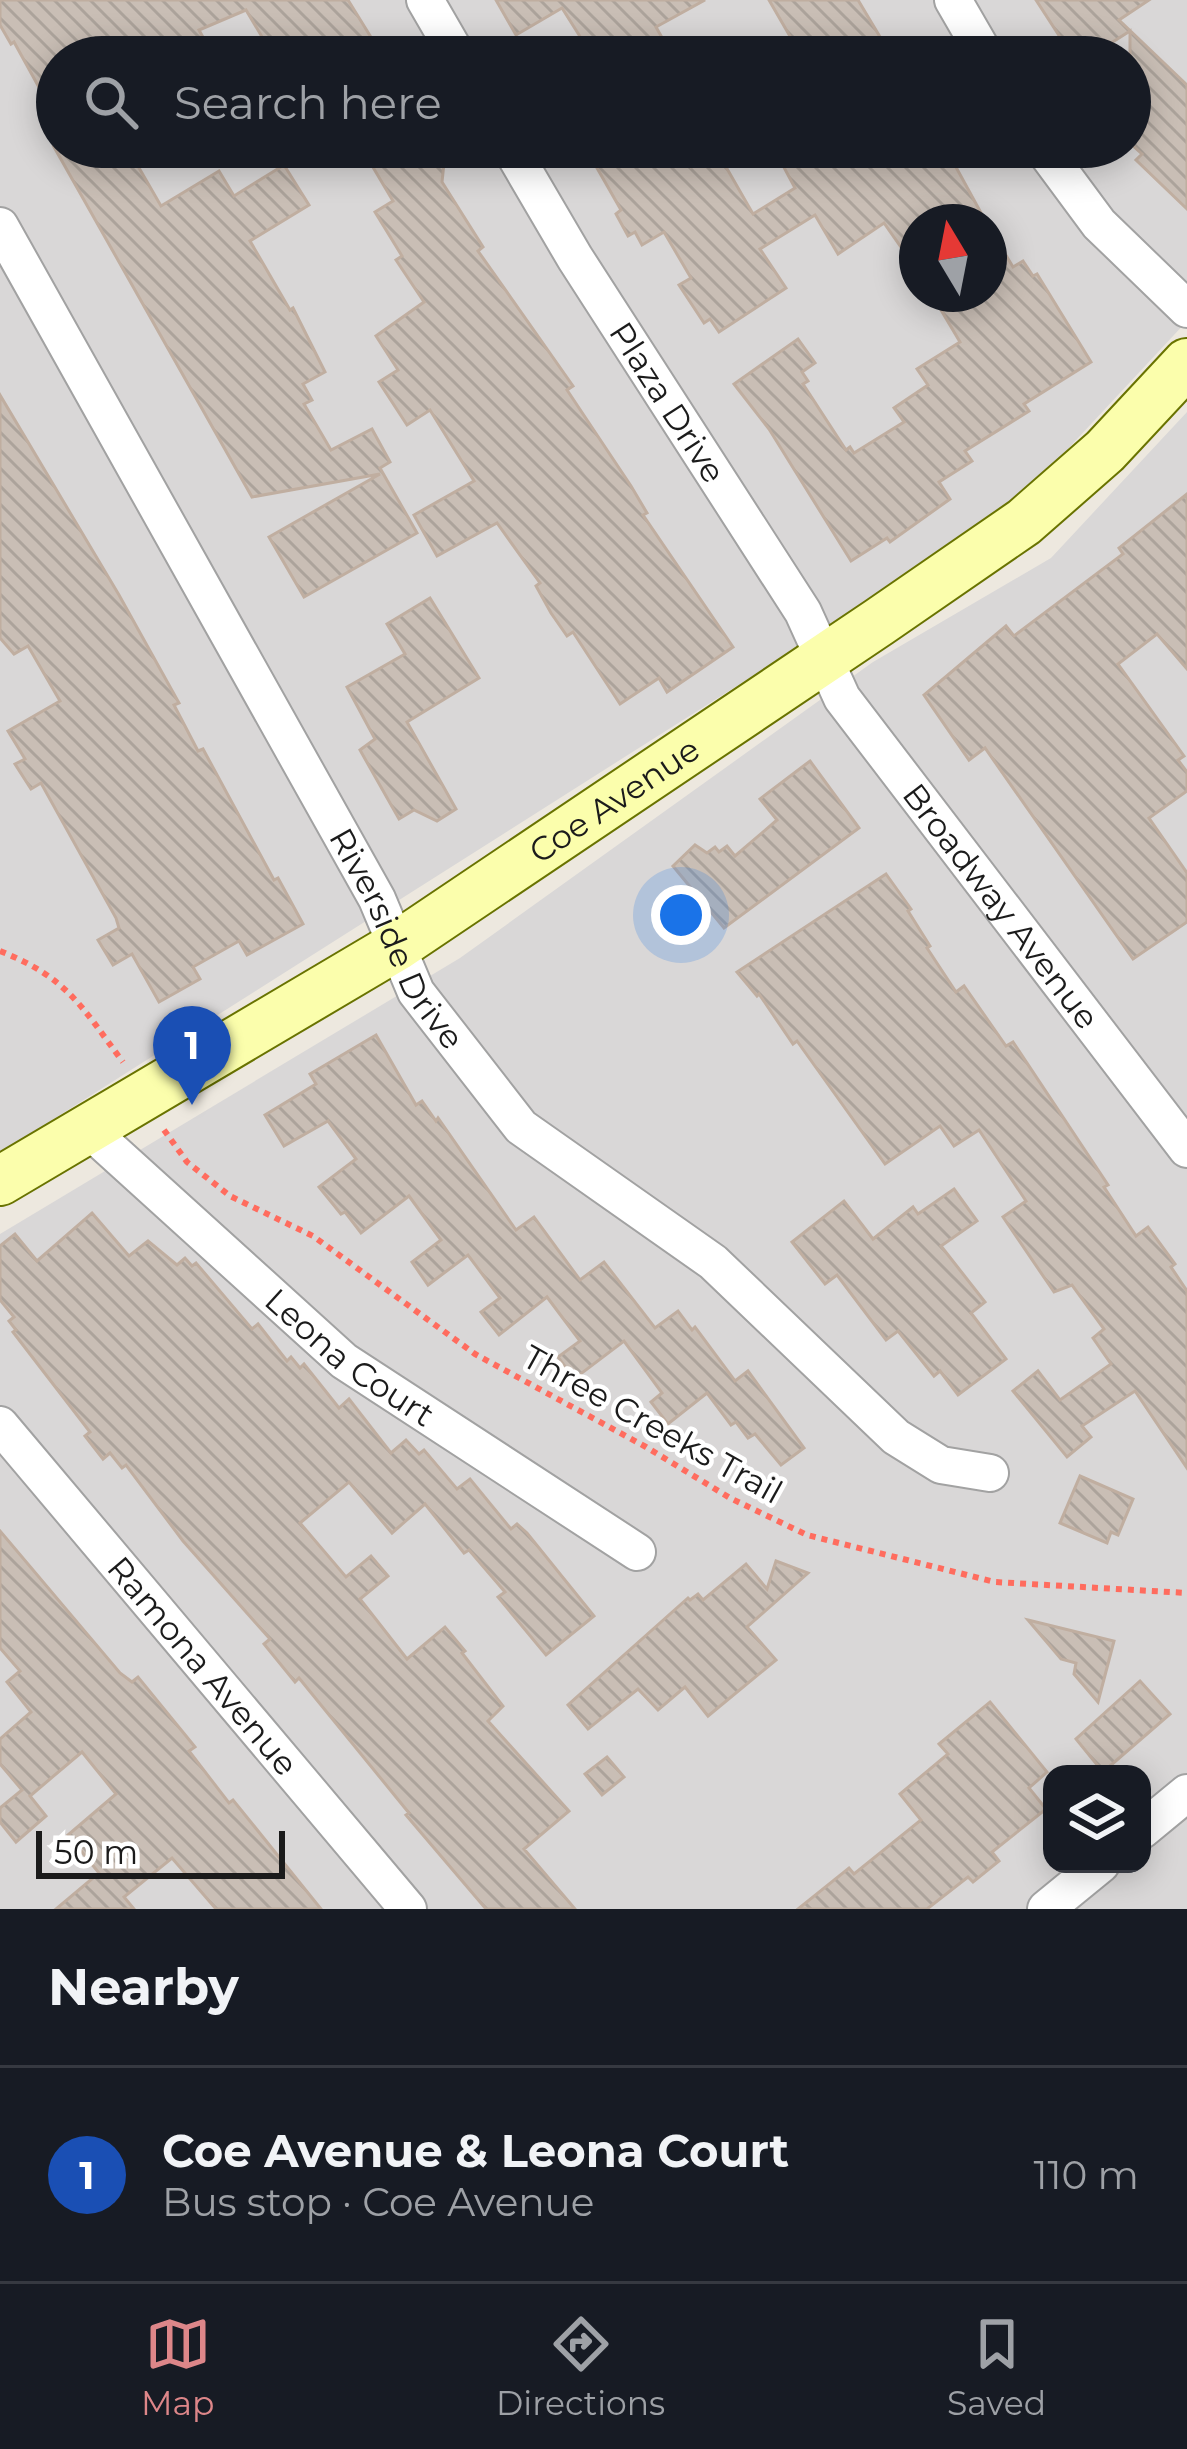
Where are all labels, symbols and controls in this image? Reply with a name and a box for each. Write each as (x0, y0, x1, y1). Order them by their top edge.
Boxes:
search box (36, 36, 1151, 168)
icon: search (78, 69, 144, 135)
text: Search here (174, 75, 442, 130)
north arrow (899, 204, 1007, 312)
street label: Plaza Drive (601, 314, 734, 490)
street label: Coe Avenue (521, 729, 707, 871)
street label: Broadway Avenue (895, 775, 1108, 1037)
street label: Riverside Drive (321, 821, 473, 1057)
your location (651, 885, 711, 945)
pin: 1 (153, 1006, 231, 1105)
street label: Leona Court (257, 1280, 442, 1435)
street label: Three Creeks Trail (516, 1336, 790, 1512)
street label: Ramona Avenue (99, 1548, 307, 1783)
map controls (1043, 1765, 1151, 1873)
button: layers (1043, 1765, 1151, 1873)
scale bar (36, 1825, 285, 1878)
text: 50 m (54, 1832, 138, 1872)
text: Nearby (48, 1956, 239, 2018)
text: Coe Avenue & Leona Court (162, 2123, 789, 2178)
text: 1 (79, 2151, 95, 2199)
text: 110 m (1033, 2151, 1139, 2199)
text: Bus stop · Coe Avenue (162, 2178, 594, 2226)
tab: Map (141, 2311, 214, 2423)
tab: Directions (496, 2311, 665, 2423)
tab: Saved (947, 2311, 1046, 2423)

